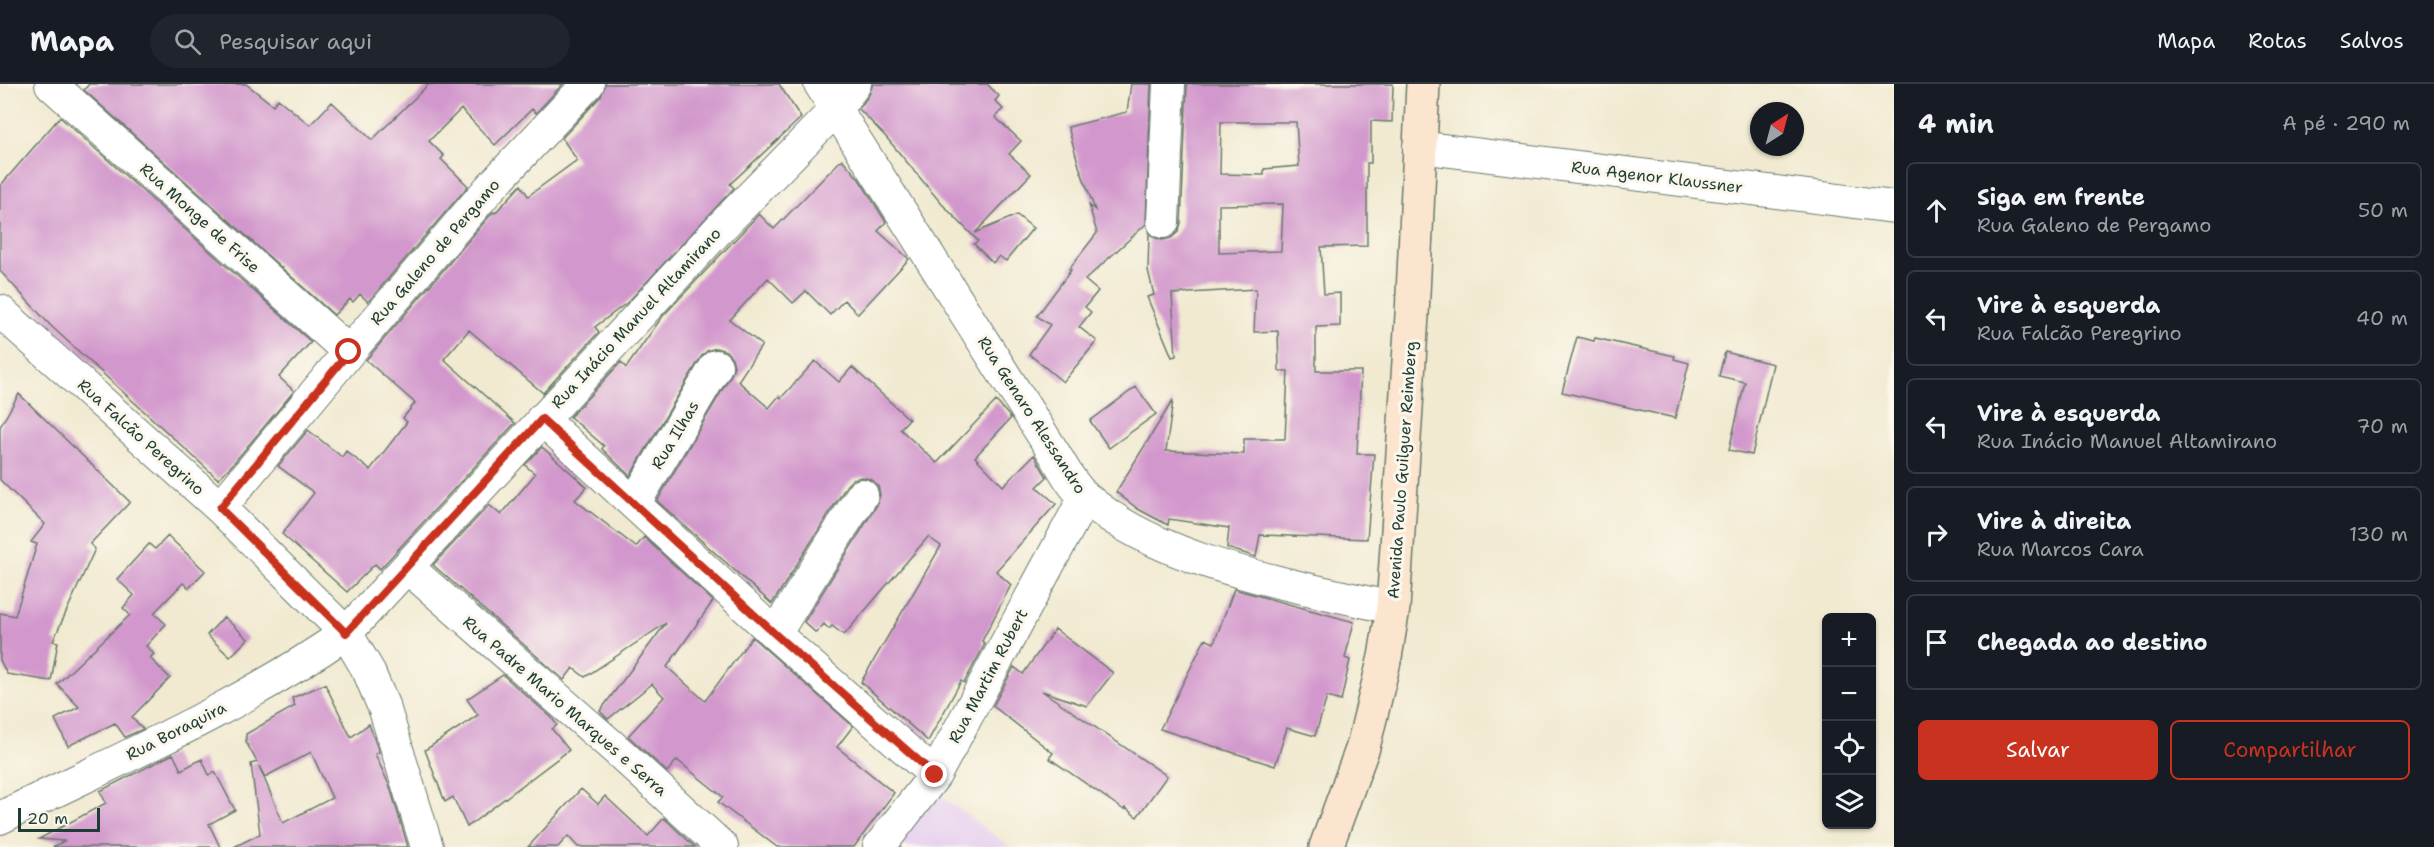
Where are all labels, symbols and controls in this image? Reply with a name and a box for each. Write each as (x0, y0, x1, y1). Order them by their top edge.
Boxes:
search box (150, 14, 570, 68)
text: Mapa (30, 22, 114, 60)
icon: search (171, 25, 204, 58)
text: Pesquisar aqui (219, 27, 372, 56)
text: Mapa (2157, 27, 2215, 55)
text: Rotas (2248, 27, 2307, 55)
text: Salvos (2340, 27, 2404, 55)
north arrow (1750, 102, 1804, 156)
text: 4 min (1918, 106, 1994, 141)
text: A pé · 290 m (2282, 110, 2410, 136)
street label: Rua Agenor Klaussner (1570, 156, 1744, 198)
street label: Rua Monge de Frise (135, 158, 265, 278)
street label: Rua Galeno de Pergamo (366, 174, 504, 330)
text: Siga em frente (1977, 183, 2145, 212)
icon: ahead (1920, 194, 1953, 227)
text: 50 m (2358, 197, 2408, 223)
text: Rua Galeno de Pergamo (1977, 212, 2211, 238)
street label: Rua Inácio Manuel Altamirano (546, 223, 726, 413)
text: Vire à esquerda (1977, 291, 2160, 320)
icon: left (1920, 302, 1953, 335)
text: 40 m (2356, 305, 2408, 331)
text: Rua Falcão Peregrino (1977, 320, 2182, 346)
street label: Rua Genaro Alessandro (973, 332, 1091, 498)
route start (335, 338, 361, 364)
street label: Avenida Paulo Guilguer Reimberg (1383, 340, 1422, 600)
street label: Rua Falcão Peregrino (73, 374, 209, 500)
street label: Rua Ilhas (646, 397, 704, 473)
text: Vire à esquerda (1977, 399, 2160, 428)
icon: left (1920, 410, 1953, 443)
text: 70 m (2356, 413, 2408, 439)
text: Rua Inácio Manuel Altamirano (1977, 428, 2277, 454)
text: Vire à direita (1977, 507, 2131, 536)
icon: right (1920, 518, 1953, 551)
text: 130 m (2349, 521, 2408, 547)
text: Rua Marcos Cara (1977, 536, 2144, 562)
street label: Rua Martim Rubert (944, 605, 1032, 747)
street label: Rua Padre Mario Marques e Serra (459, 612, 671, 801)
map controls (1822, 613, 1876, 829)
button: + (1822, 613, 1876, 667)
icon: arrive (1920, 626, 1953, 659)
text: Chegada ao destino (1977, 628, 2208, 657)
button: − (1822, 667, 1876, 721)
street label: Rua Boraquira (122, 697, 230, 765)
button: Salvar (1918, 720, 2158, 780)
button: Compartilhar (2170, 720, 2410, 780)
button: locate (1822, 721, 1876, 775)
route end (921, 761, 947, 787)
button: layers (1822, 775, 1876, 829)
scale bar (18, 805, 100, 832)
text: 20 m (27, 808, 68, 829)

